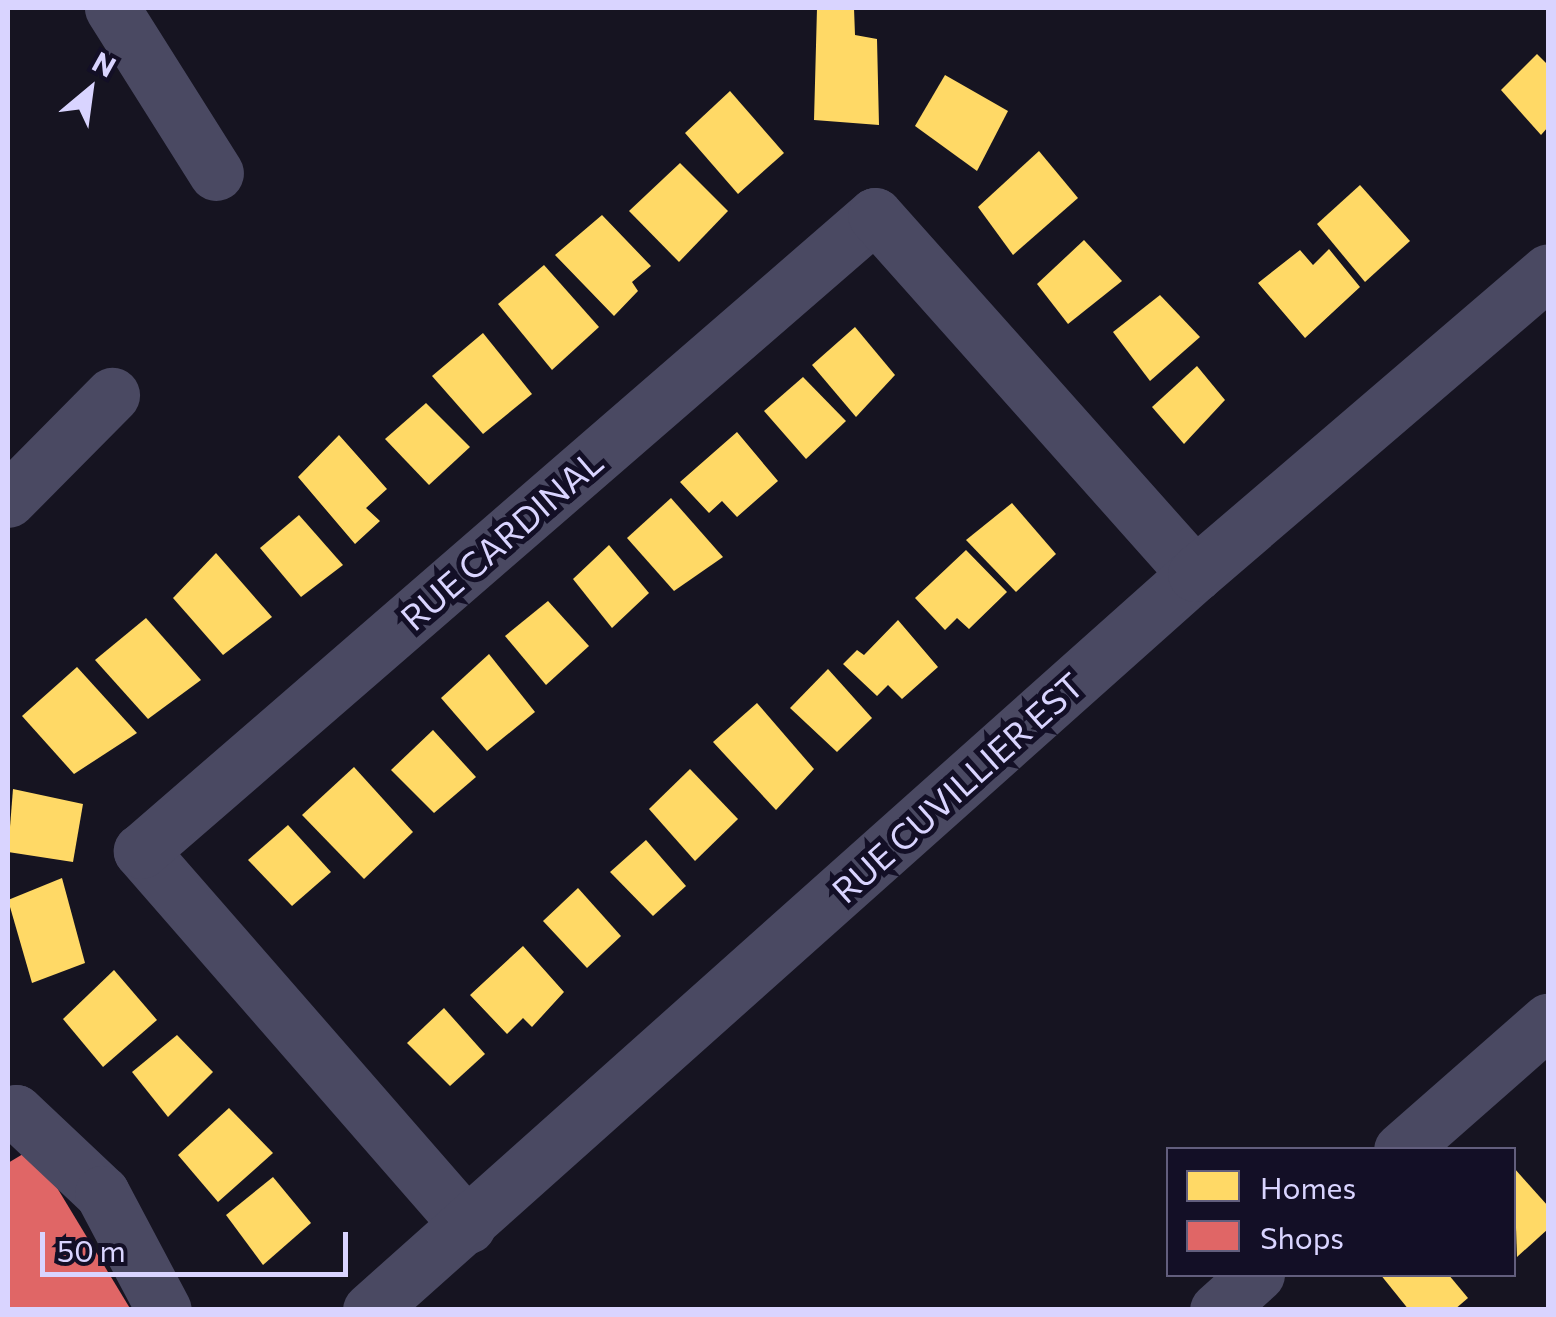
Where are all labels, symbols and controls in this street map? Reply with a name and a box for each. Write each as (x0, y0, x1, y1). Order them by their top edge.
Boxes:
north arrow (40, 40, 140, 140)
text: N (87, 44, 122, 84)
street label: RUE CARDINAL (392, 440, 610, 638)
street label: RUE CUVILLIER EST (823, 663, 1091, 911)
legend (1166, 1147, 1516, 1277)
text: Homes (1260, 1168, 1356, 1205)
scale bar (45, 1212, 352, 1274)
text: Shops (1260, 1218, 1344, 1255)
text: 50 m (57, 1231, 126, 1268)

